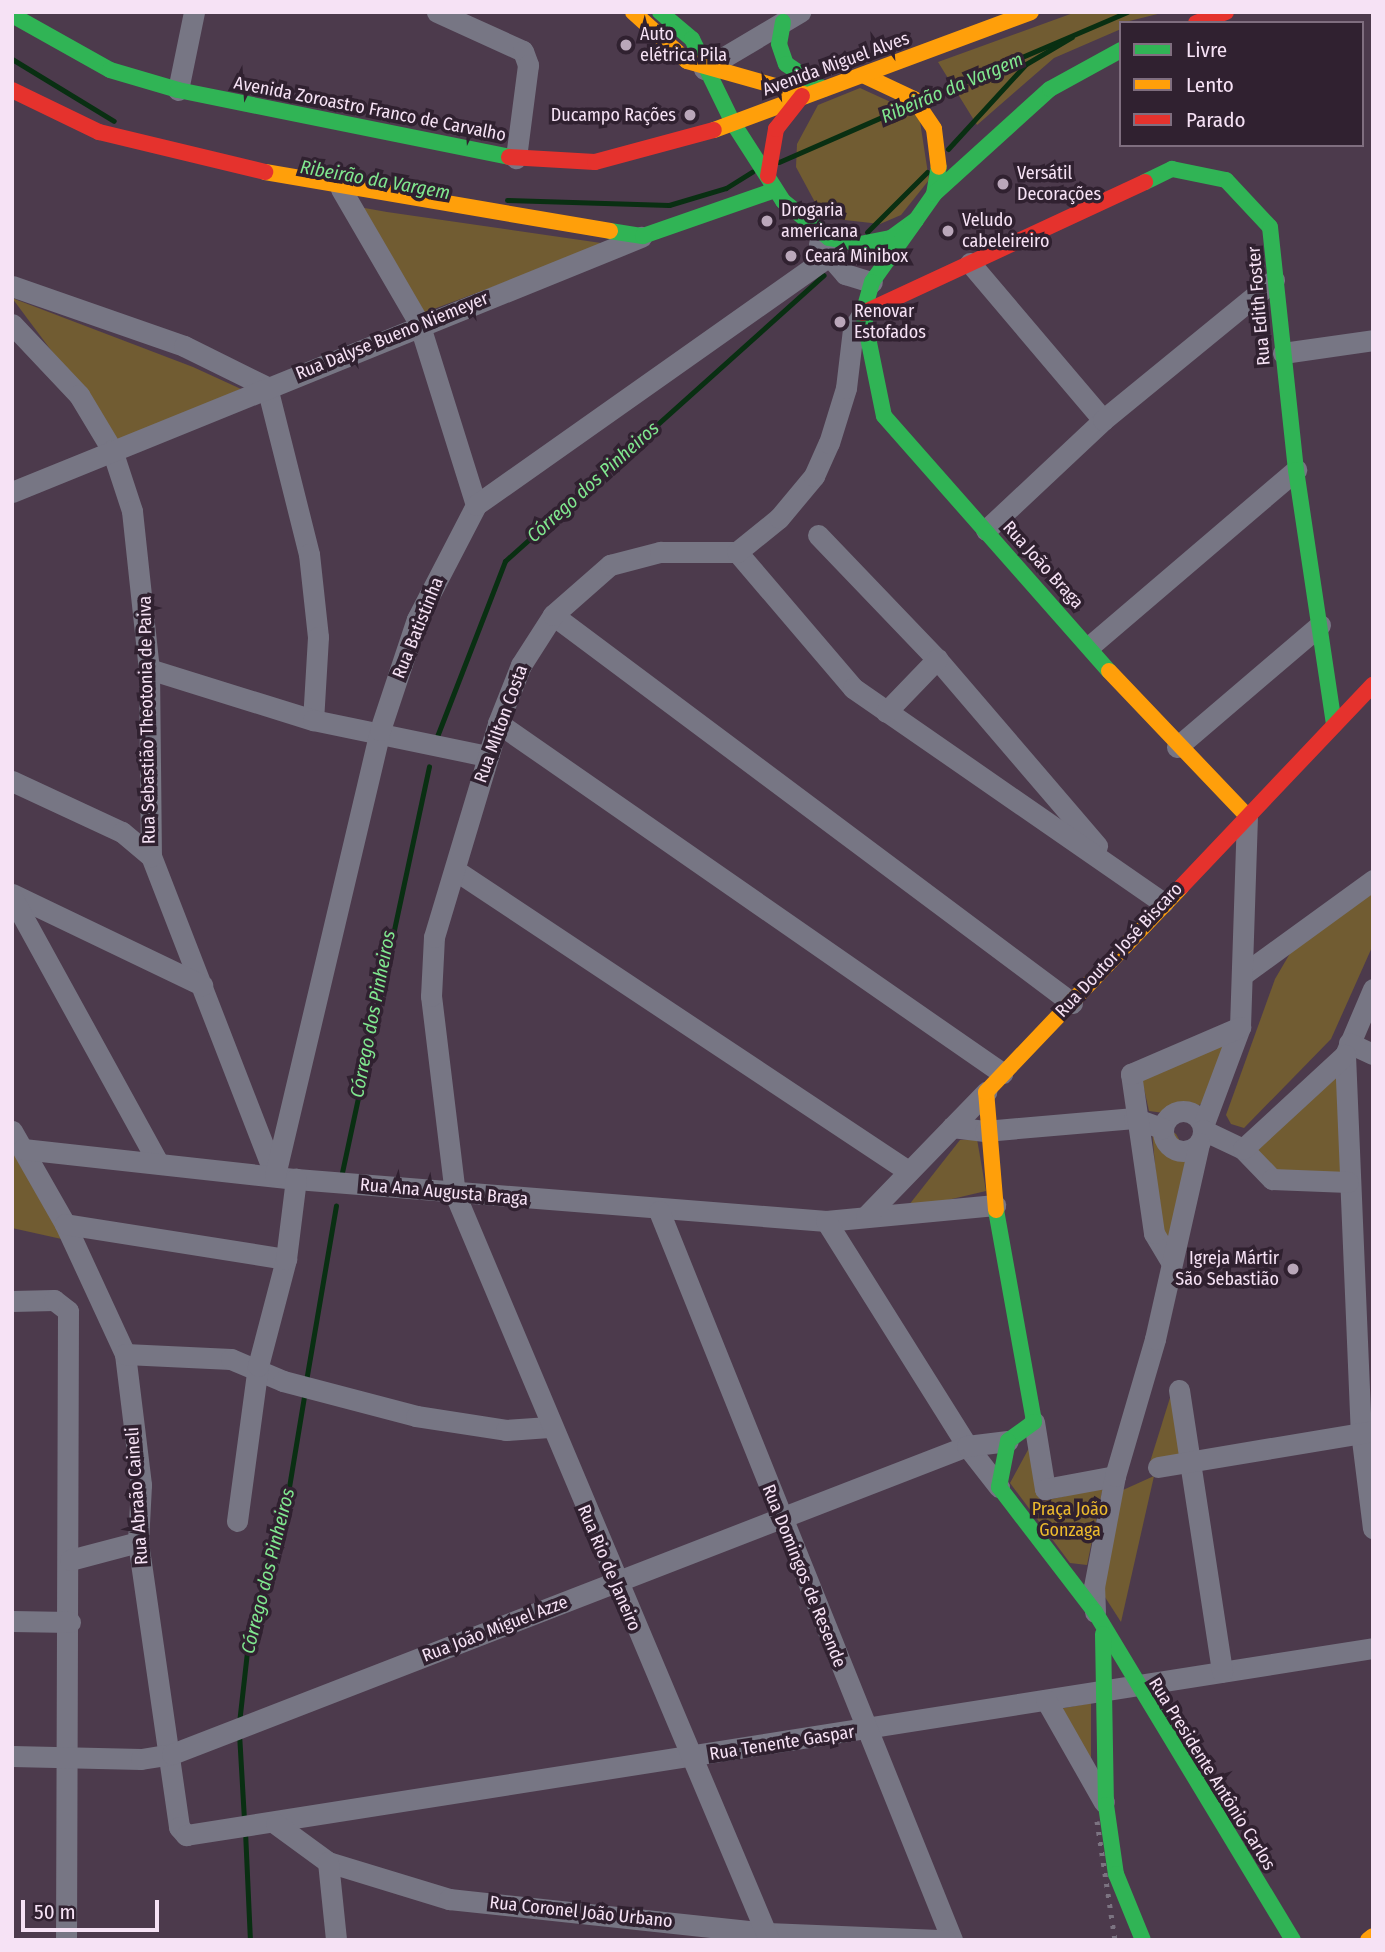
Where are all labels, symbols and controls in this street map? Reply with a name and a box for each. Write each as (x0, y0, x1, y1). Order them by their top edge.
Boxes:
legend (1119, 21, 1364, 147)
place label: Auto elétrica Pila (640, 24, 727, 66)
street label: Avenida Miguel Alves (760, 27, 912, 101)
marker: Auto elétrica Pila (618, 37, 634, 53)
text: Livre (1186, 37, 1227, 63)
water label: Ribeirão da Vargem (878, 48, 1026, 128)
street label: Avenida Zoroastro Franco de Carvalho (232, 72, 508, 146)
text: Lento (1186, 72, 1234, 98)
place label: Ducampo Rações (551, 104, 676, 126)
marker: Ducampo Rações (682, 107, 698, 123)
text: Parado (1186, 107, 1245, 133)
water label: Ribeirão da Vargem (298, 156, 452, 204)
place label: Versátil Decorações (1017, 163, 1101, 206)
marker: Versátil Decorações (995, 176, 1011, 192)
place label: Drogaria americana (781, 200, 858, 242)
place label: Veludo cabeleireiro (962, 210, 1049, 252)
marker: Drogaria americana (759, 213, 775, 229)
marker: Veludo cabeleireiro (940, 223, 956, 239)
place label: Ceará Minibox (805, 245, 908, 267)
street label: Rua Edith Foster (1243, 246, 1275, 366)
marker: Ceará Minibox (783, 248, 799, 264)
street label: Rua Dalyse Bueno Niemeyer (292, 287, 492, 385)
place label: Renovar Estofados (854, 301, 926, 344)
marker: Renovar Estofados (832, 314, 848, 330)
water label: Córrego dos Pinheiros (522, 417, 664, 547)
street label: Rua João Braga (998, 517, 1088, 613)
street label: Rua Batistinha (388, 574, 448, 682)
street label: Rua Sebastião Theotonia de Paiva (134, 596, 160, 844)
street label: Rua Milton Costa (470, 662, 532, 786)
street label: Rua Doutor José Biscaro (1051, 878, 1187, 1022)
water label: Córrego dos Pinheiros (346, 929, 400, 1099)
street label: Rua Ana Augusta Braga (359, 1174, 529, 1210)
place label: Igreja Mártir São Sebastião (1175, 1248, 1279, 1290)
marker: Igreja Mártir São Sebastião (1285, 1261, 1301, 1277)
street label: Rua Abraão Caineli (121, 1426, 153, 1566)
street label: Rua Domingos de Resende (757, 1481, 851, 1671)
water label: Córrego dos Pinheiros (236, 1486, 300, 1656)
park label: Praça João Gonzaga (1032, 1499, 1108, 1542)
street label: Rua Rio de Janeiro (573, 1502, 645, 1634)
street label: Rua João Miguel Azze (419, 1591, 571, 1667)
street label: Rua Presidente Antônio Carlos (1144, 1674, 1280, 1874)
street label: Rua Tenente Gaspar (708, 1721, 856, 1765)
scale bar (24, 1885, 163, 1929)
street label: Rua Coronel João Urbano (488, 1892, 674, 1932)
text: 50 m (34, 1899, 76, 1925)

